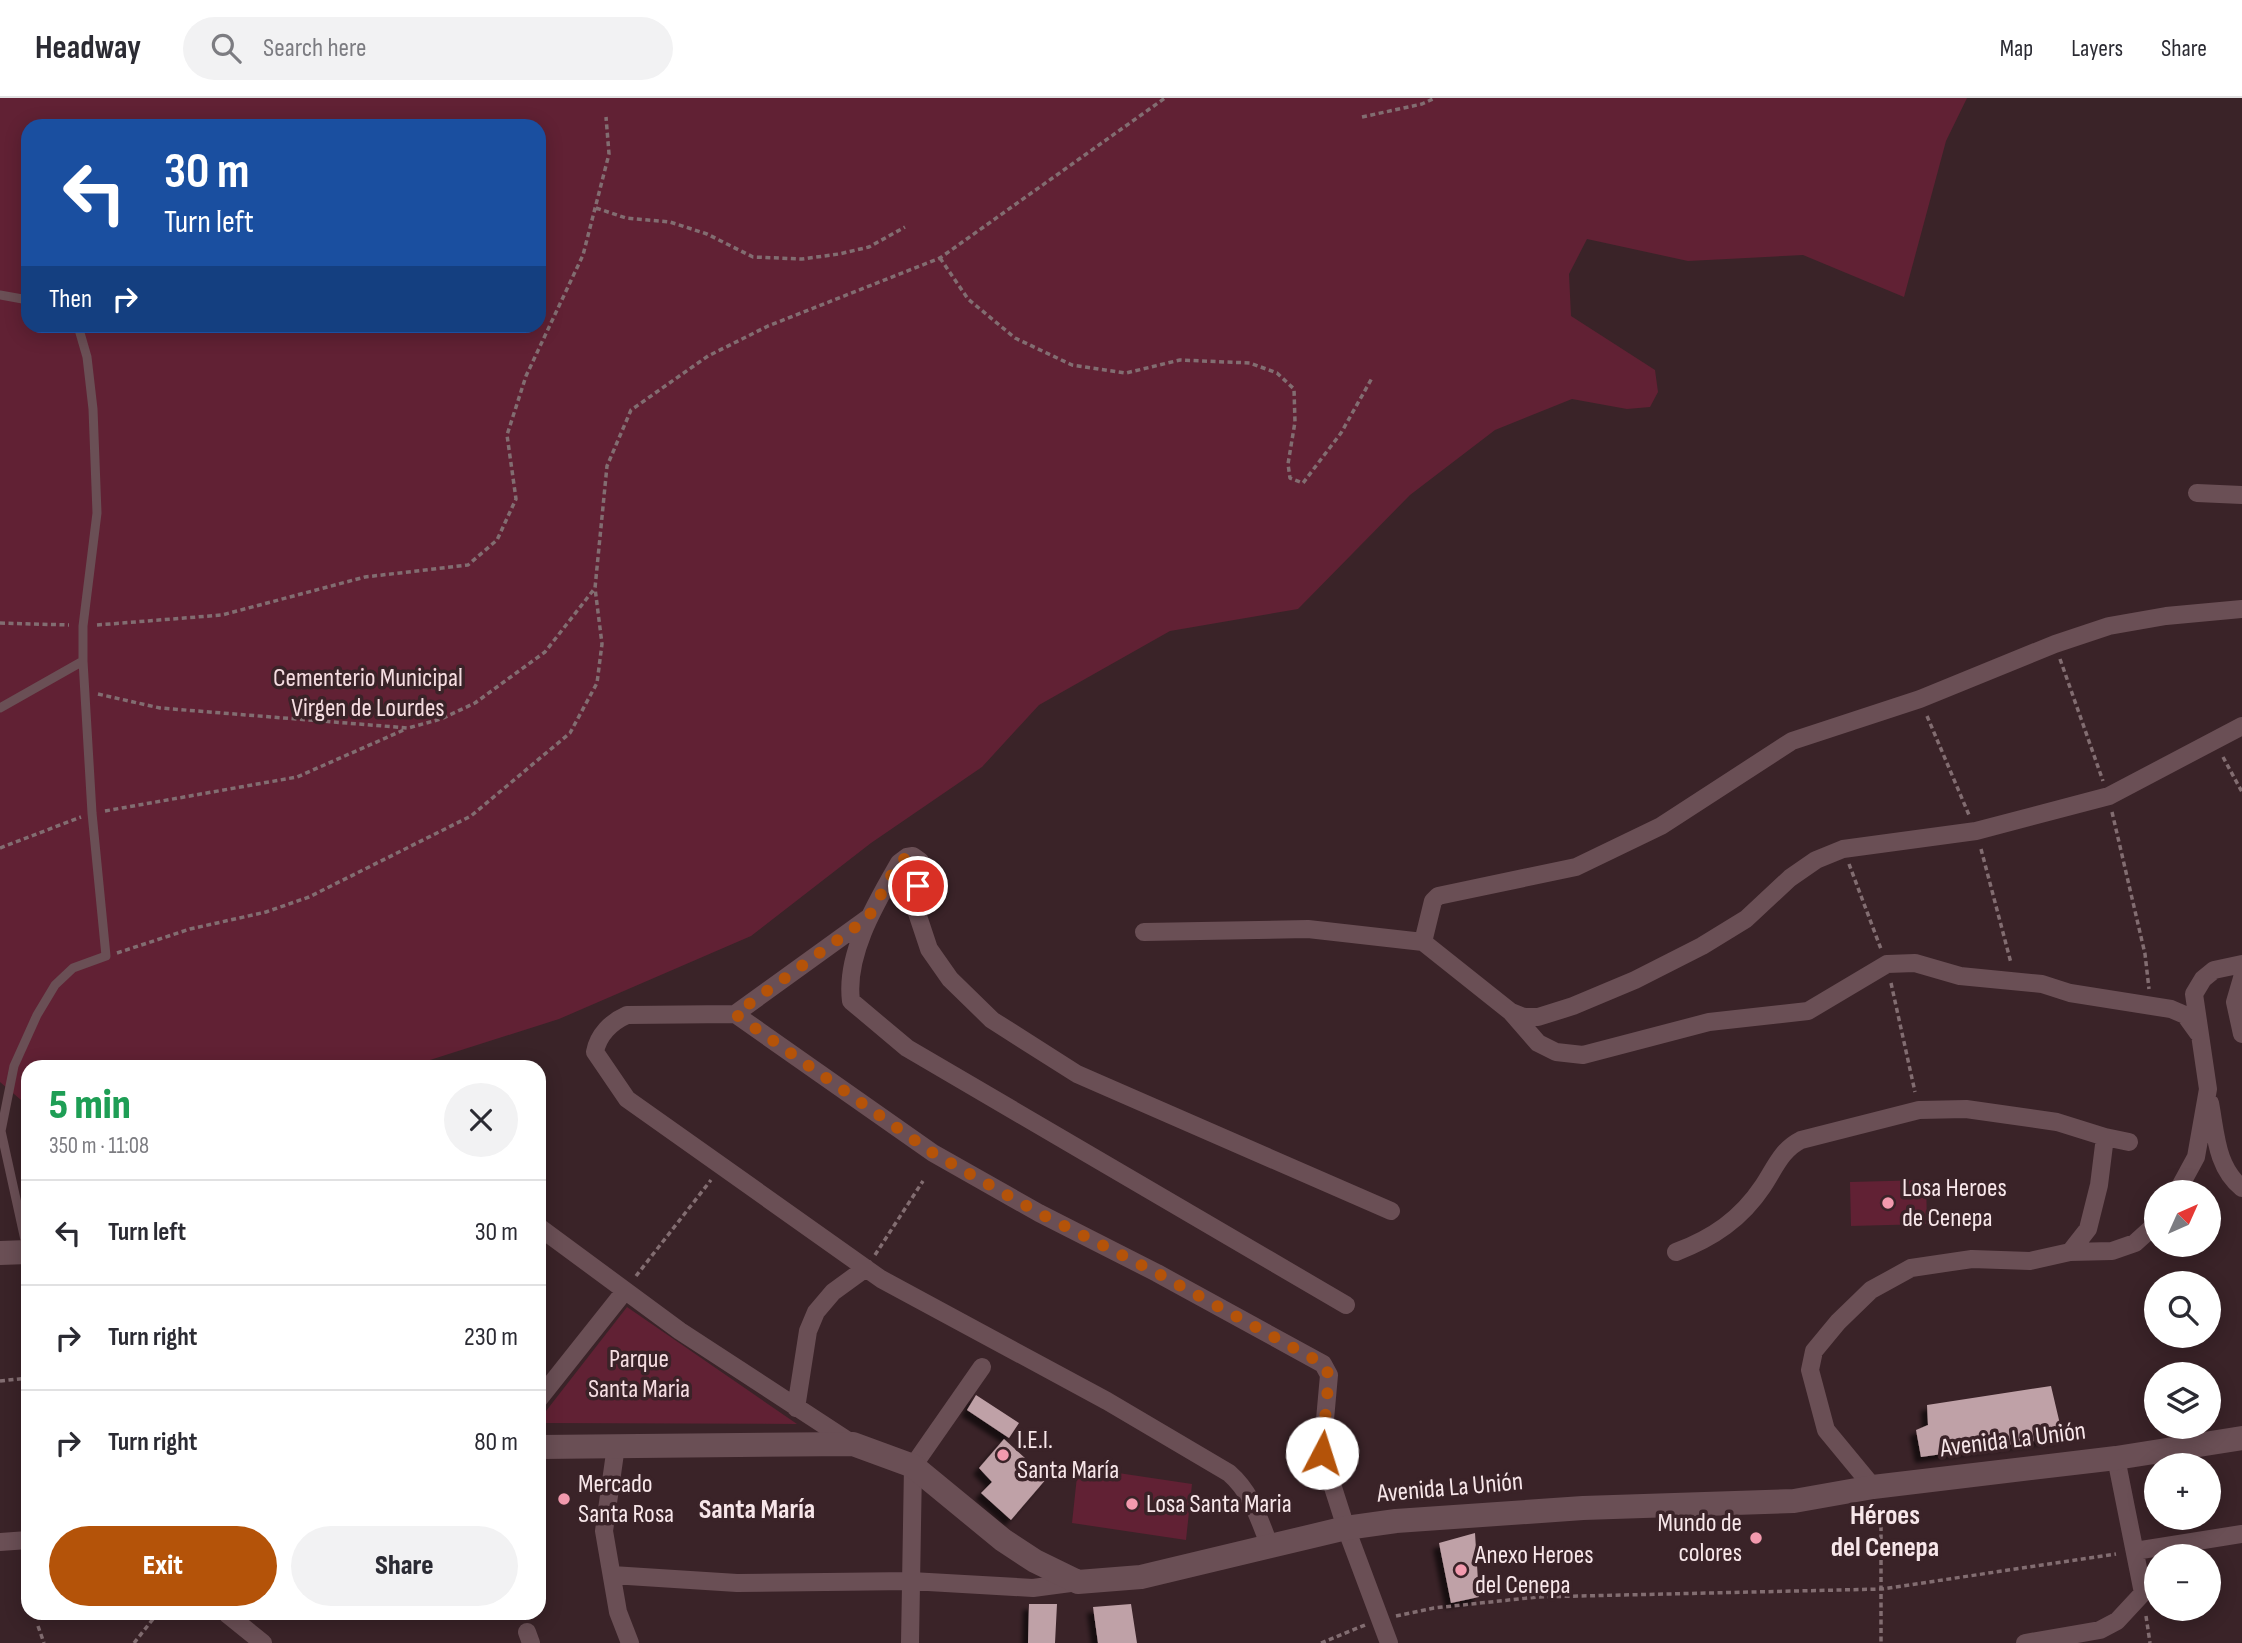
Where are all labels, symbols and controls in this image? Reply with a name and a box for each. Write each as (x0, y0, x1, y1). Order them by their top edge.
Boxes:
search box (183, 17, 673, 80)
text: Headway (35, 28, 141, 68)
icon: search (207, 29, 245, 67)
text: Search here (263, 33, 366, 64)
text: Map (2000, 34, 2033, 63)
text: Layers (2071, 34, 2123, 63)
text: Share (2161, 34, 2207, 63)
text: 30 m (164, 143, 249, 202)
icon: left (49, 147, 140, 238)
text: Turn left (164, 203, 254, 242)
icon: right (106, 280, 144, 318)
text: Then (49, 284, 92, 315)
park label: Cementerio Municipal Virgen de Lourdes (273, 663, 463, 724)
pin (888, 856, 948, 916)
icon: arrive (899, 867, 937, 905)
text: 5 min (49, 1080, 131, 1131)
button: close (444, 1083, 518, 1157)
text: 350 m · 11:08 (49, 1132, 149, 1160)
place label: Losa Heroes de Cenepa (1902, 1173, 2007, 1234)
north arrow (2144, 1180, 2221, 1256)
map controls (2144, 1180, 2221, 1621)
marker: Losa Heroes de Cenepa (1880, 1195, 1896, 1211)
icon: left (49, 1214, 87, 1252)
text: Turn left (108, 1217, 186, 1248)
text: 30 m (475, 1217, 518, 1248)
button: search (2144, 1271, 2221, 1348)
icon: right (49, 1319, 87, 1357)
text: Turn right (108, 1322, 197, 1353)
text: 230 m (464, 1322, 518, 1353)
park label: Parque Santa Maria (588, 1344, 690, 1405)
button: layers (2144, 1362, 2221, 1439)
position arrow (1285, 1416, 1359, 1490)
street label: Avenida La Unión (1937, 1416, 2088, 1464)
icon: right (49, 1424, 87, 1462)
place label: I.E.I. Santa María (1017, 1425, 1119, 1486)
text: Turn right (108, 1427, 197, 1458)
text: 80 m (474, 1427, 518, 1458)
marker: I.E.I. Santa María (995, 1447, 1011, 1463)
button: + (2144, 1453, 2221, 1530)
street label: Avenida La Unión (1375, 1466, 1524, 1510)
place label: Mercado Santa Rosa (578, 1469, 674, 1530)
place label: Losa Santa Maria (1146, 1489, 1292, 1520)
marker: Mercado Santa Rosa (556, 1491, 572, 1507)
district label: Santa María (699, 1493, 815, 1526)
marker: Losa Santa Maria (1124, 1496, 1140, 1512)
district label: Héroes del Cenepa (1831, 1499, 1939, 1564)
place label: Mundo de colores (1657, 1508, 1742, 1569)
button: Exit (49, 1526, 277, 1606)
button: Share (291, 1526, 518, 1606)
marker: Mundo de colores (1748, 1530, 1764, 1546)
place label: Anexo Heroes del Cenepa (1474, 1540, 1594, 1601)
button: − (2144, 1544, 2221, 1621)
marker: Anexo Heroes del Cenepa (1453, 1562, 1469, 1578)

